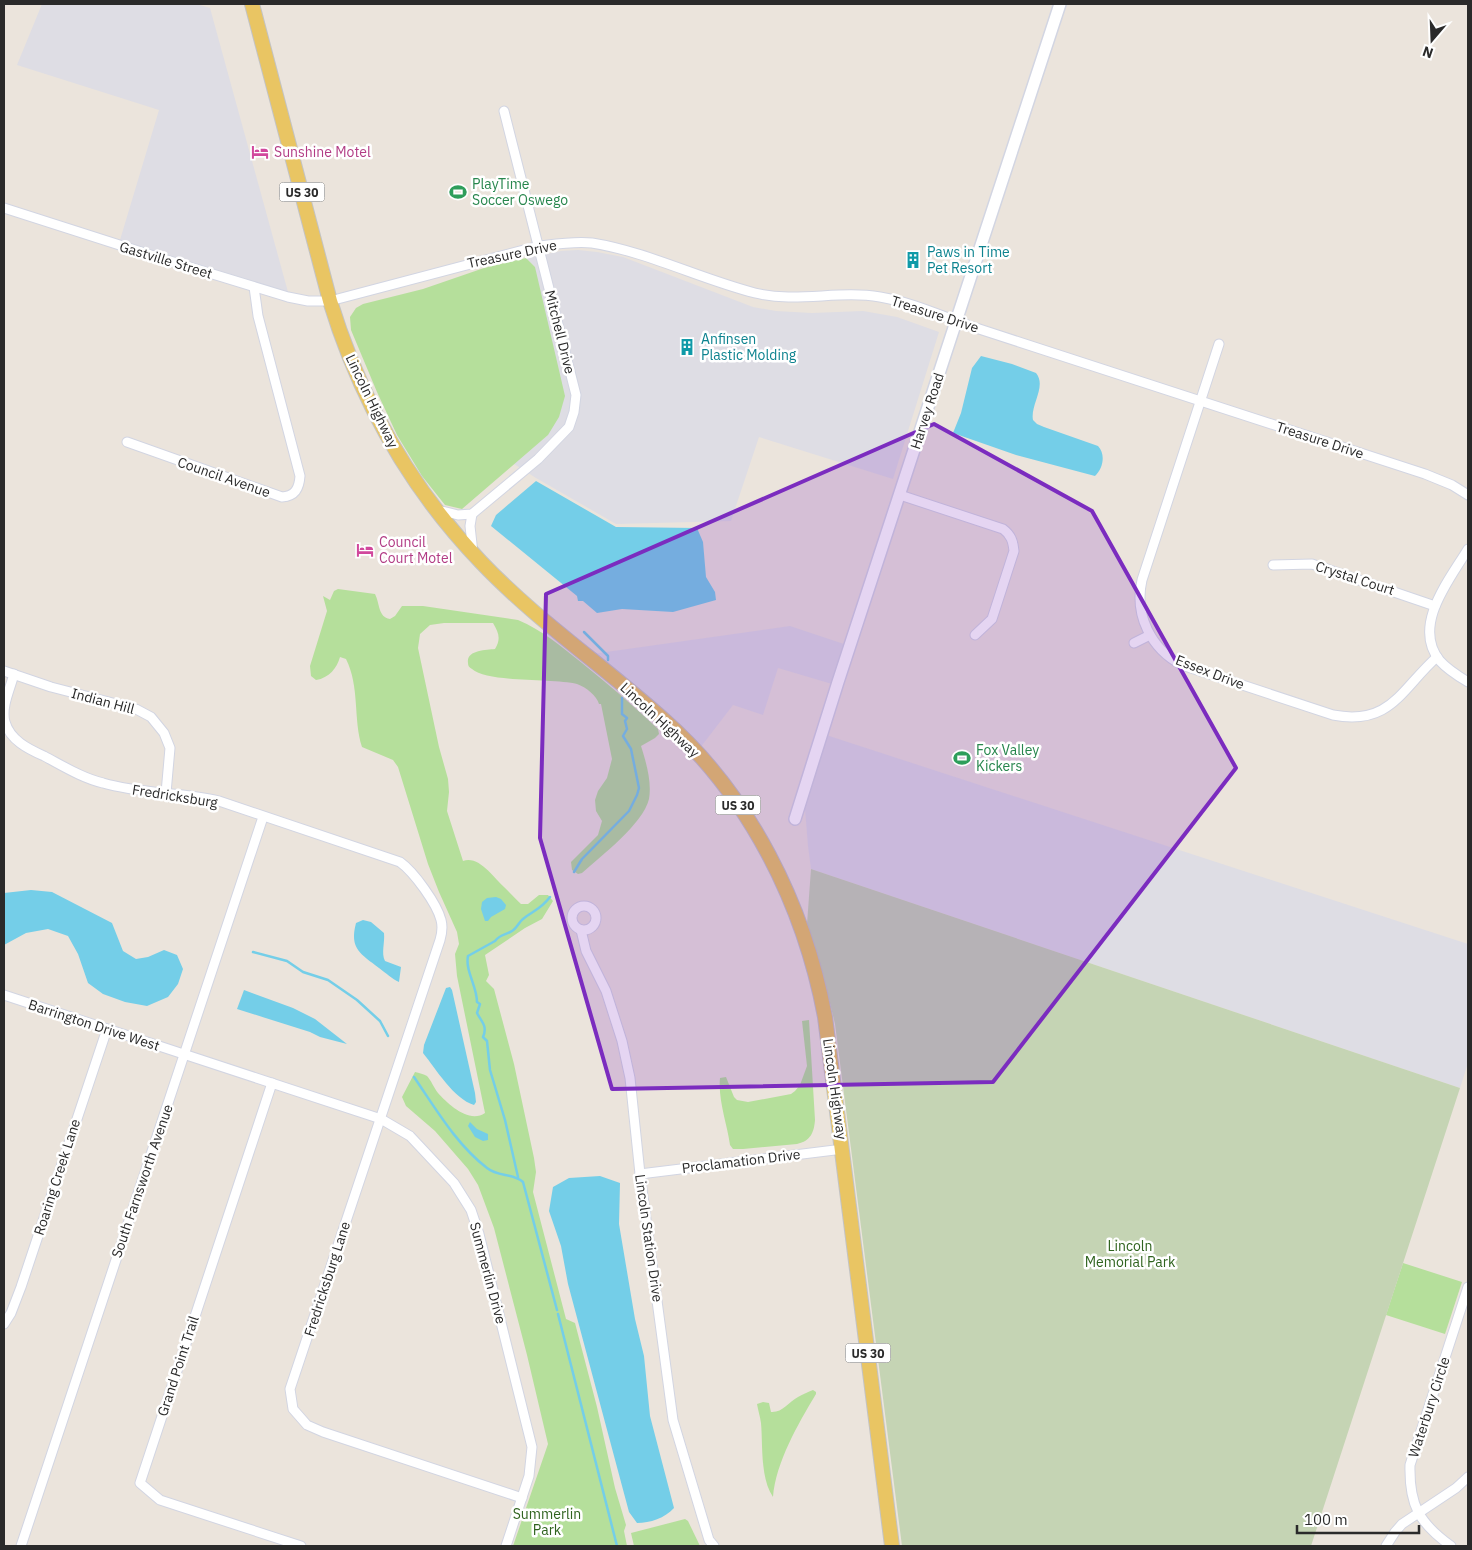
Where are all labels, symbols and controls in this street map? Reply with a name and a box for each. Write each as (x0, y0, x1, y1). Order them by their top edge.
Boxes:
north arrow (1407, 15, 1457, 65)
text: N (1420, 42, 1435, 62)
hotel icon: Sunshine Motel (250, 142, 270, 162)
place label: Sunshine Motel (274, 143, 371, 161)
place label: PlayTime Soccer Oswego (472, 175, 568, 209)
road number: US 30 (280, 182, 324, 202)
sports icon: PlayTime Soccer Oswego (448, 182, 468, 202)
street label: Treasure Drive (466, 236, 559, 272)
street label: Gastville Street (117, 237, 215, 283)
place label: Paws in Time Pet Resort (927, 243, 1010, 277)
building icon: Paws in Time Pet Resort (903, 250, 923, 270)
street label: Mitchell Drive (541, 288, 579, 376)
street label: Treasure Drive (889, 291, 981, 337)
place label: Anfinsen Plastic Molding (701, 330, 797, 364)
building icon: Anfinsen Plastic Molding (677, 337, 697, 357)
street label: Lincoln Highway (342, 351, 402, 451)
street label: Harvey Road (906, 370, 948, 452)
street label: Treasure Drive (1274, 417, 1366, 463)
street label: Council Avenue (175, 453, 273, 501)
place label: Council Court Motel (379, 533, 453, 567)
hotel icon: Council Court Motel (355, 540, 375, 560)
street label: Crystal Court (1313, 557, 1397, 599)
street label: Essex Drive (1173, 651, 1247, 693)
street label: Lincoln Highway (617, 679, 703, 761)
street label: Indian Hill (69, 684, 137, 718)
place label: Fox Valley Kickers (976, 741, 1039, 775)
sports icon: Fox Valley Kickers (952, 748, 972, 768)
street label: Fredricksburg (131, 780, 220, 812)
road number: US 30 (716, 796, 760, 814)
street label: Barrington Drive West (26, 995, 162, 1055)
street label: Lincoln Highway (819, 1037, 851, 1141)
street label: South Farnsworth Avenue (107, 1102, 177, 1260)
street label: Roaring Creek Lane (30, 1116, 84, 1237)
street label: Proclamation Drive (681, 1145, 802, 1177)
street label: Lincoln Station Drive (631, 1173, 667, 1303)
street label: Fredricksburg Lane (300, 1219, 354, 1339)
street label: Summerlin Drive (466, 1220, 510, 1326)
park label: Lincoln Memorial Park (1085, 1237, 1176, 1271)
street label: Grand Point Trail (153, 1313, 203, 1419)
road number: US 30 (846, 1344, 890, 1362)
street label: Waterbury Circle (1404, 1354, 1454, 1460)
scale bar (1297, 1502, 1420, 1534)
park label: Summerlin Park (513, 1505, 581, 1539)
text: 100 m (1304, 1510, 1348, 1529)

